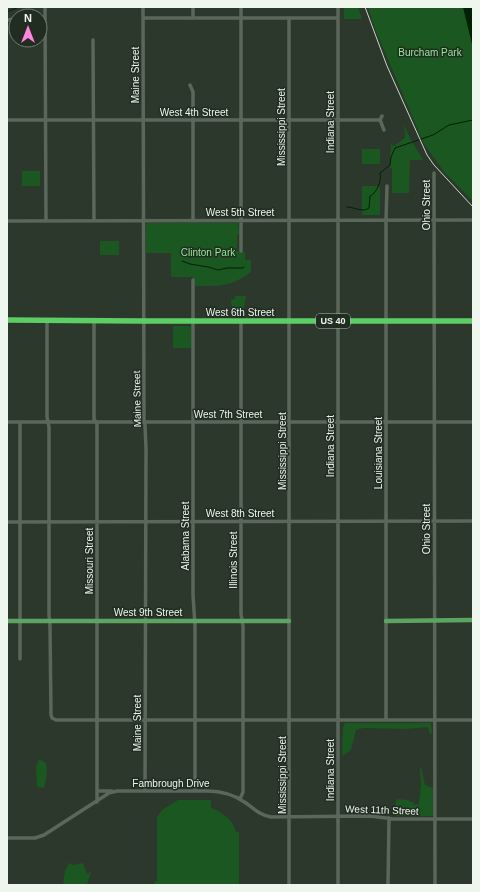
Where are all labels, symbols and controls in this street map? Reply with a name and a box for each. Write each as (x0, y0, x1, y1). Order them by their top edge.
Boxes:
north arrow (8, 8, 48, 48)
text: N (24, 12, 32, 24)
street label: Maine Street (130, 46, 141, 103)
park label: Burcham Park (398, 47, 463, 58)
street label: Mississippi Street (276, 88, 287, 166)
street label: Indiana Street (325, 91, 336, 153)
street label: West 4th Street (160, 107, 229, 118)
street label: Ohio Street (421, 179, 432, 230)
street label: West 5th Street (206, 207, 275, 218)
park label: Clinton Park (181, 247, 236, 258)
street label: West 6th Street (206, 307, 275, 318)
road number: US 40 (316, 314, 350, 328)
street label: Maine Street (131, 370, 143, 427)
street label: West 7th Street (194, 409, 263, 420)
street label: Mississippi Street (277, 412, 288, 490)
street label: Indiana Street (325, 415, 336, 477)
street label: Louisiana Street (373, 417, 384, 489)
street label: Alabama Street (180, 501, 191, 570)
street label: Ohio Street (421, 503, 432, 554)
street label: West 8th Street (206, 508, 275, 519)
street label: Missouri Street (84, 527, 95, 594)
street label: Illinois Street (228, 531, 239, 589)
street label: West 9th Street (114, 607, 183, 618)
street label: Maine Street (132, 694, 143, 751)
street label: Mississippi Street (277, 736, 288, 814)
street label: Indiana Street (325, 739, 336, 801)
street label: Fambrough Drive (132, 778, 210, 789)
street label: West 11th Street (345, 803, 419, 817)

